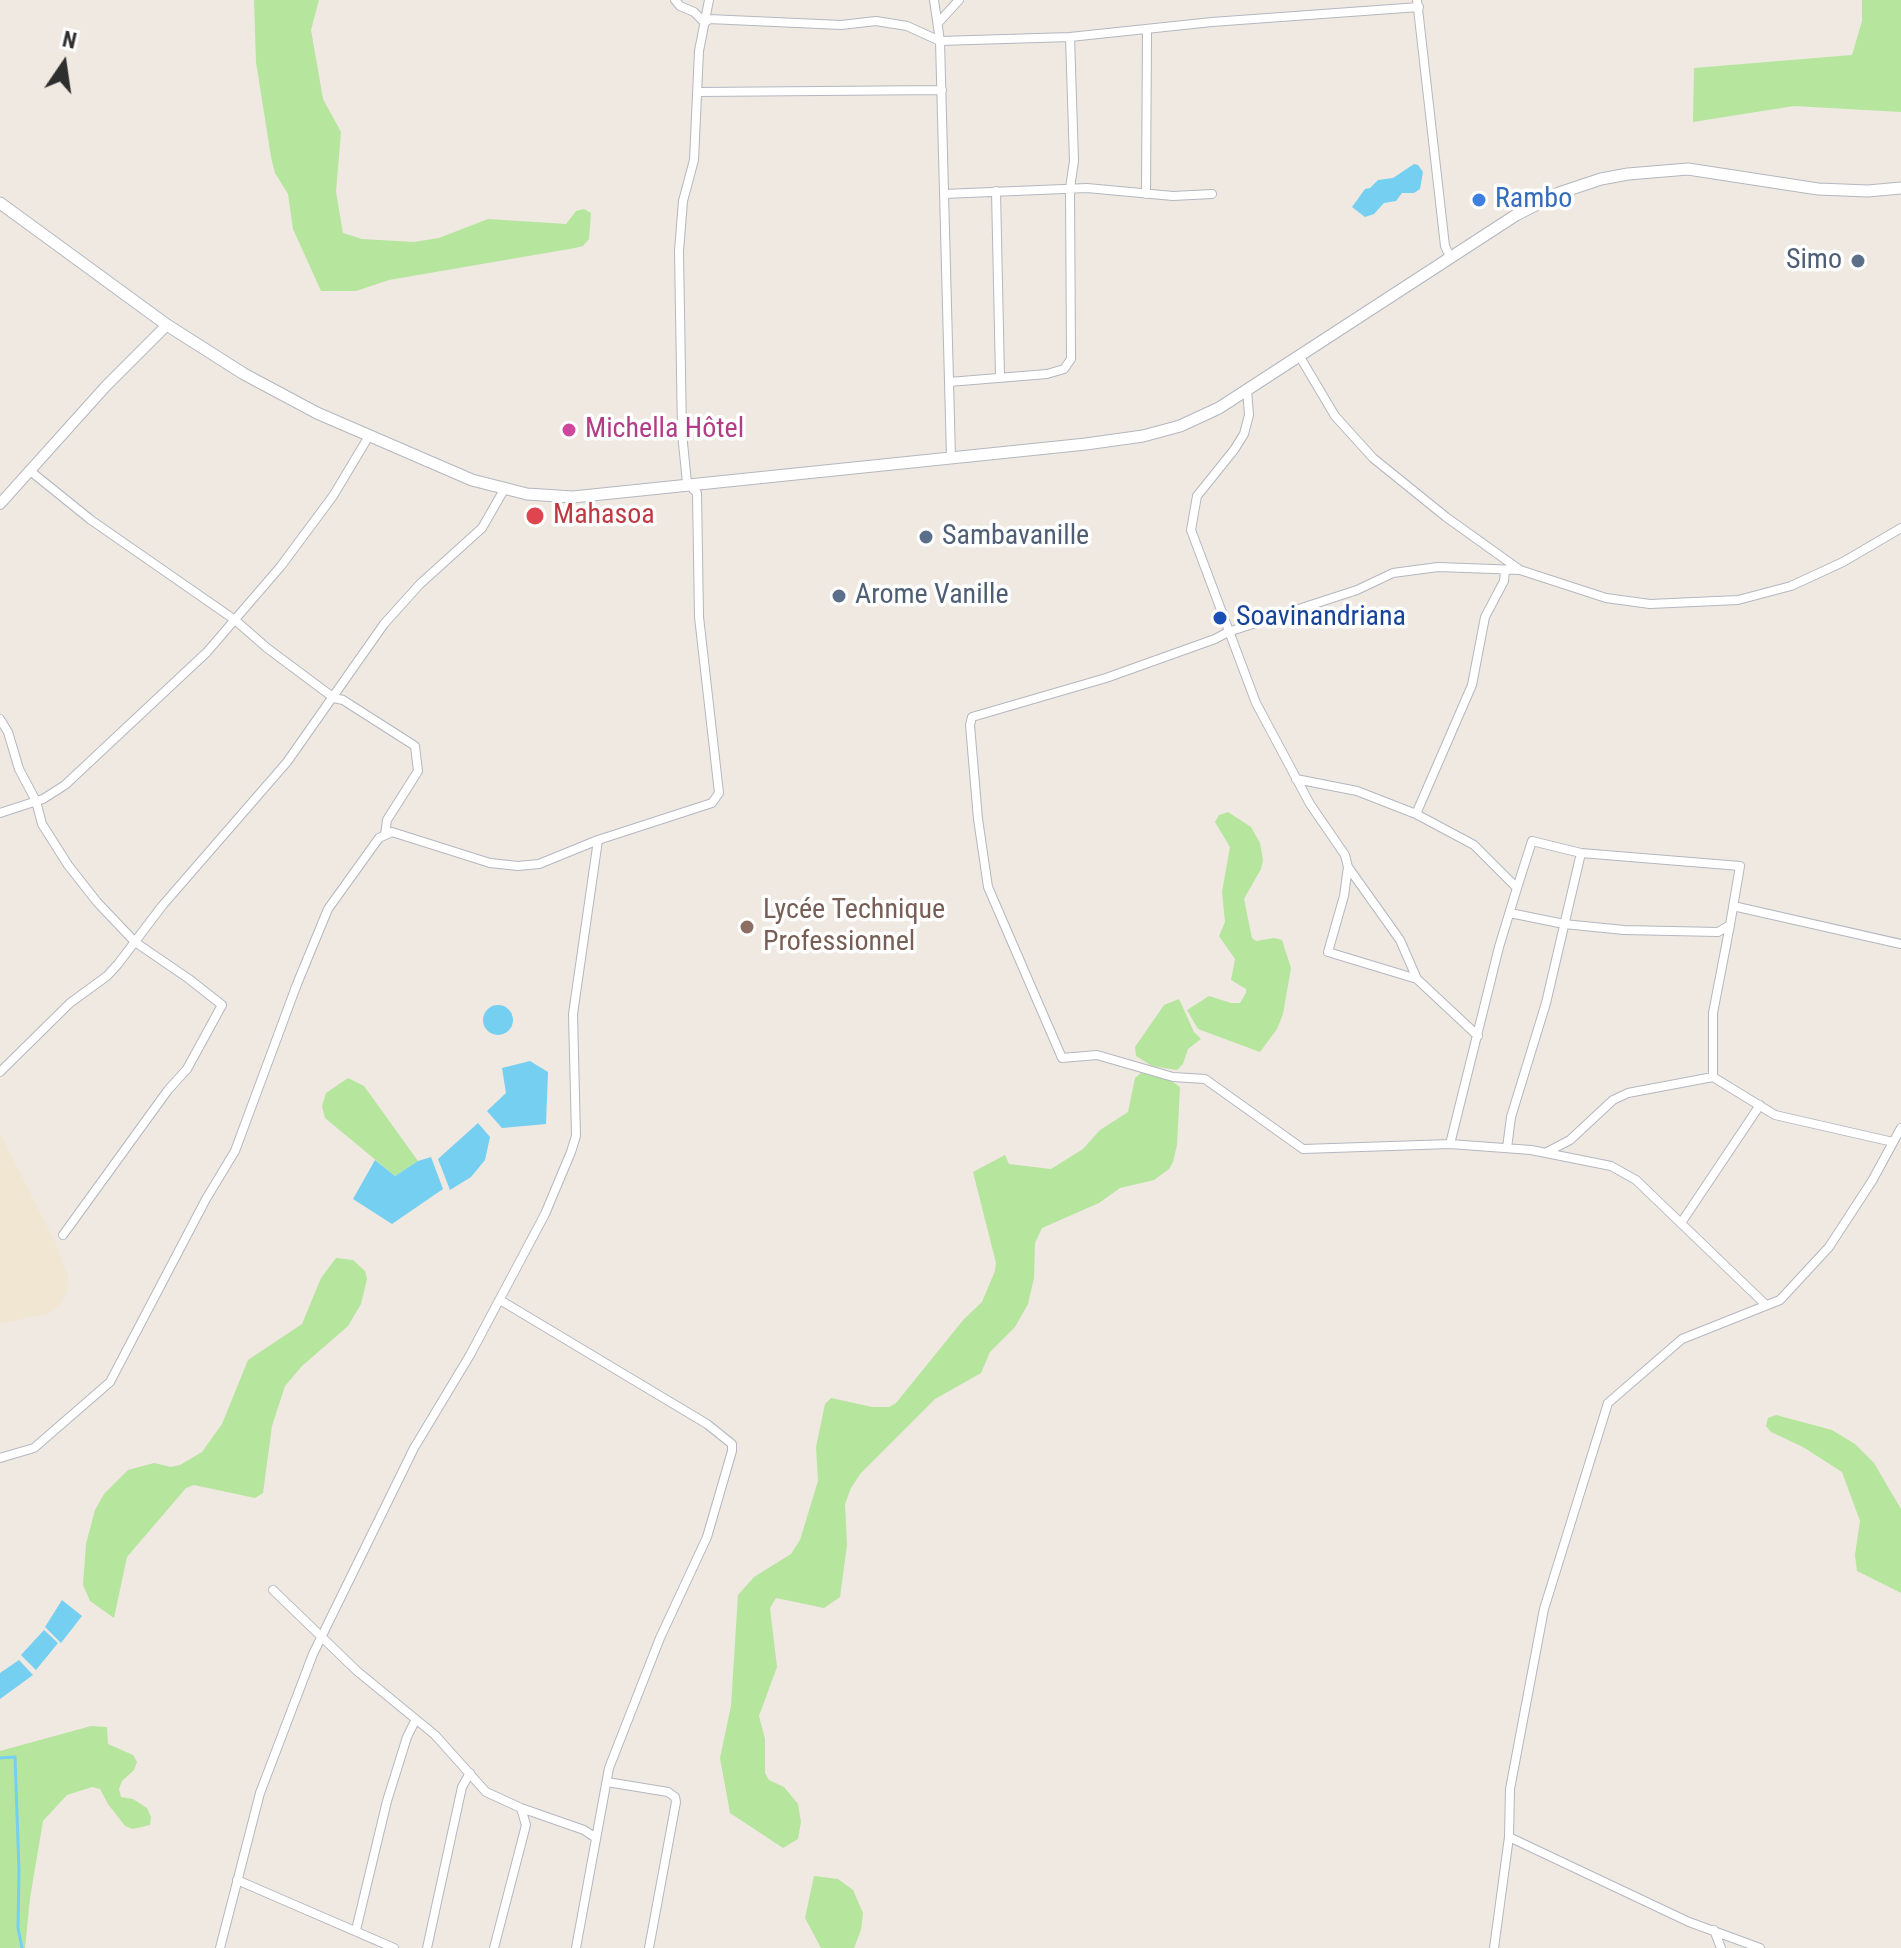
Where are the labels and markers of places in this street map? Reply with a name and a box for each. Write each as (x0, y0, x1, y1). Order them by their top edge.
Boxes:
place label: Rambo (1495, 183, 1572, 217)
marker: Rambo (1470, 191, 1488, 209)
place label: Simo (1786, 244, 1842, 278)
marker: Simo (1849, 252, 1867, 270)
place label: Michella Hôtel (585, 413, 744, 447)
marker: Michella Hôtel (560, 421, 578, 439)
place label: Mahasoa (553, 499, 655, 533)
marker: Mahasoa (524, 505, 546, 527)
place label: Sambavanille (942, 520, 1089, 554)
marker: Sambavanille (917, 528, 935, 546)
place label: Arome Vanille (855, 579, 1009, 613)
marker: Arome Vanille (830, 587, 848, 605)
place label: Soavinandriana (1236, 601, 1406, 635)
marker: Soavinandriana (1211, 609, 1229, 627)
place label: Lycée Technique Professionnel (763, 894, 945, 960)
marker: Lycée Technique Professionnel (738, 918, 756, 936)

